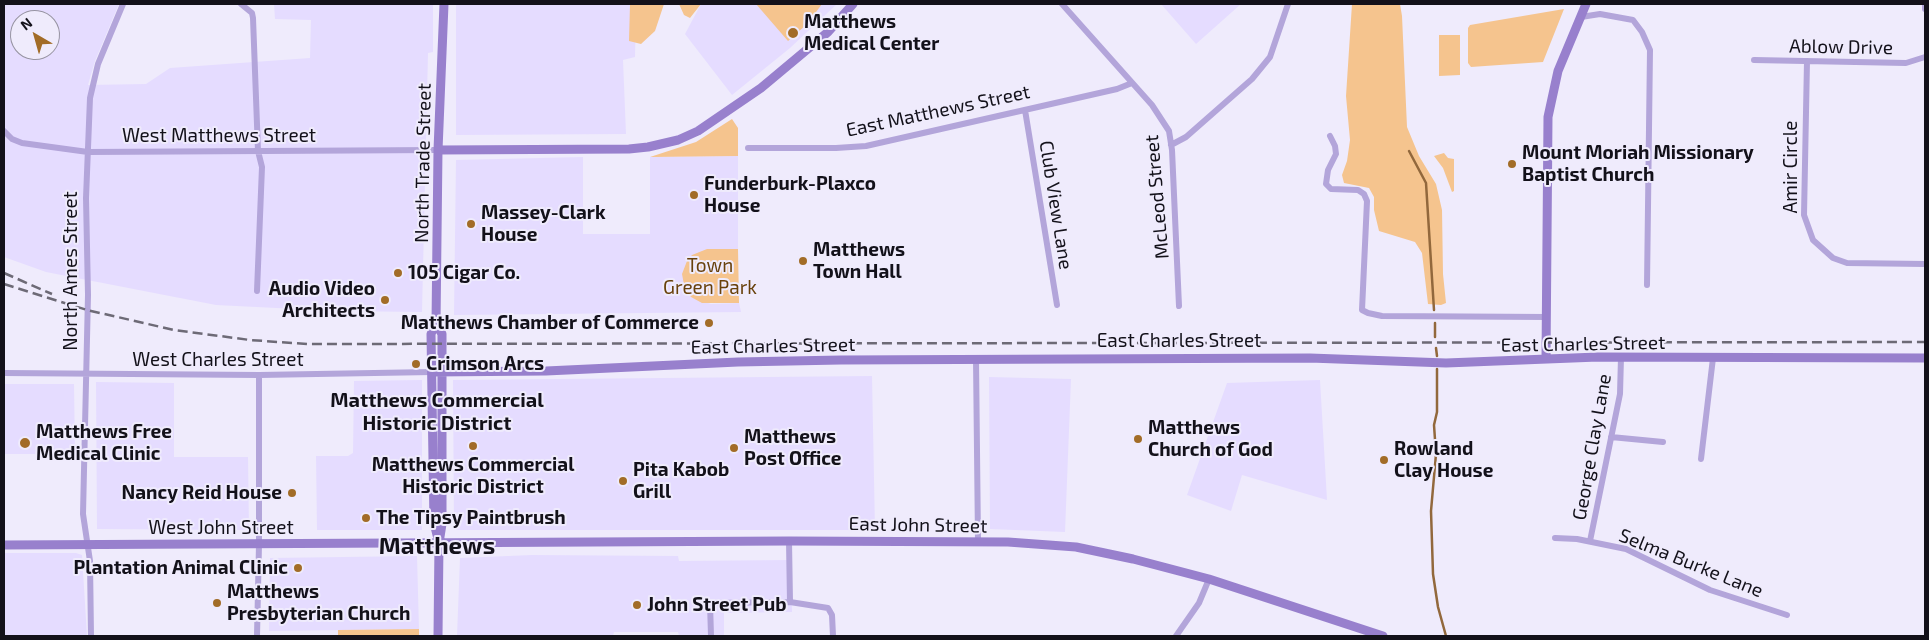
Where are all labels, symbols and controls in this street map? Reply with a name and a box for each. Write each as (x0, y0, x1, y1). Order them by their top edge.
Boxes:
north arrow (10, 10, 60, 60)
place label: Matthews Medical Center (804, 11, 939, 55)
text: N (17, 14, 35, 33)
marker: Matthews Medical Center (786, 26, 800, 40)
street label: Ablow Drive (1789, 35, 1893, 59)
street label: East Matthews Street (844, 80, 1032, 142)
street label: North Trade Street (410, 83, 436, 243)
street label: Amir Circle (1780, 120, 1802, 214)
street label: West Matthews Street (122, 125, 316, 147)
street label: McLeod Street (1140, 134, 1174, 260)
street label: Club View Lane (1035, 139, 1077, 271)
place label: Mount Moriah Missionary Baptist Church (1522, 142, 1754, 186)
marker: Mount Moriah Missionary Baptist Church (1506, 158, 1518, 170)
place label: Funderburk-Plaxco House (704, 173, 876, 217)
marker: Funderburk-Plaxco House (688, 189, 700, 201)
street label: North Ames Street (60, 191, 82, 351)
place label: Massey-Clark House (481, 202, 606, 246)
marker: Massey-Clark House (465, 218, 477, 230)
place label: Matthews Town Hall (813, 239, 905, 283)
park label: Town Green Park (663, 255, 757, 299)
marker: Matthews Town Hall (797, 255, 809, 267)
place label: 105 Cigar Co. (408, 262, 520, 284)
marker: 105 Cigar Co. (392, 267, 404, 279)
place label: Audio Video Architects (269, 278, 375, 322)
marker: Audio Video Architects (379, 294, 391, 306)
place label: Matthews Chamber of Commerce (401, 312, 699, 334)
marker: Matthews Chamber of Commerce (703, 317, 715, 329)
street label: East Charles Street (1097, 330, 1261, 352)
street label: East Charles Street (1500, 331, 1666, 357)
street label: East Charles Street (690, 333, 856, 359)
street label: West Charles Street (132, 349, 304, 371)
place label: Crimson Arcs (426, 353, 544, 375)
marker: Crimson Arcs (410, 358, 422, 370)
street label: George Clay Lane (1568, 372, 1616, 522)
district label: Matthews Commercial Historic District (330, 388, 544, 435)
place label: Matthews Church of God (1148, 417, 1273, 461)
place label: Matthews Free Medical Clinic (36, 421, 172, 465)
place label: Matthews Post Office (744, 426, 841, 470)
marker: Matthews Church of God (1132, 433, 1144, 445)
marker: Matthews Free Medical Clinic (18, 436, 32, 450)
place label: Rowland Clay House (1394, 438, 1493, 482)
marker: Matthews Commercial Historic District (467, 440, 479, 452)
marker: Matthews Post Office (728, 442, 740, 454)
place label: Matthews Commercial Historic District (372, 454, 574, 498)
marker: Rowland Clay House (1378, 454, 1390, 466)
place label: Pita Kabob Grill (633, 459, 729, 503)
marker: Pita Kabob Grill (617, 475, 629, 487)
place label: Nancy Reid House (121, 482, 282, 504)
marker: Nancy Reid House (286, 487, 298, 499)
place label: The Tipsy Paintbrush (376, 507, 566, 529)
marker: The Tipsy Paintbrush (360, 512, 372, 524)
street label: East John Street (849, 512, 987, 538)
street label: West John Street (148, 517, 294, 539)
street label: Selma Burke Lane (1616, 524, 1766, 602)
district label: Matthews (379, 532, 495, 560)
place label: Plantation Animal Clinic (73, 557, 288, 579)
marker: Plantation Animal Clinic (292, 562, 304, 574)
place label: Matthews Presbyterian Church (227, 581, 411, 625)
place label: John Street Pub (647, 594, 787, 616)
marker: Matthews Presbyterian Church (211, 597, 223, 609)
marker: John Street Pub (631, 599, 643, 611)

